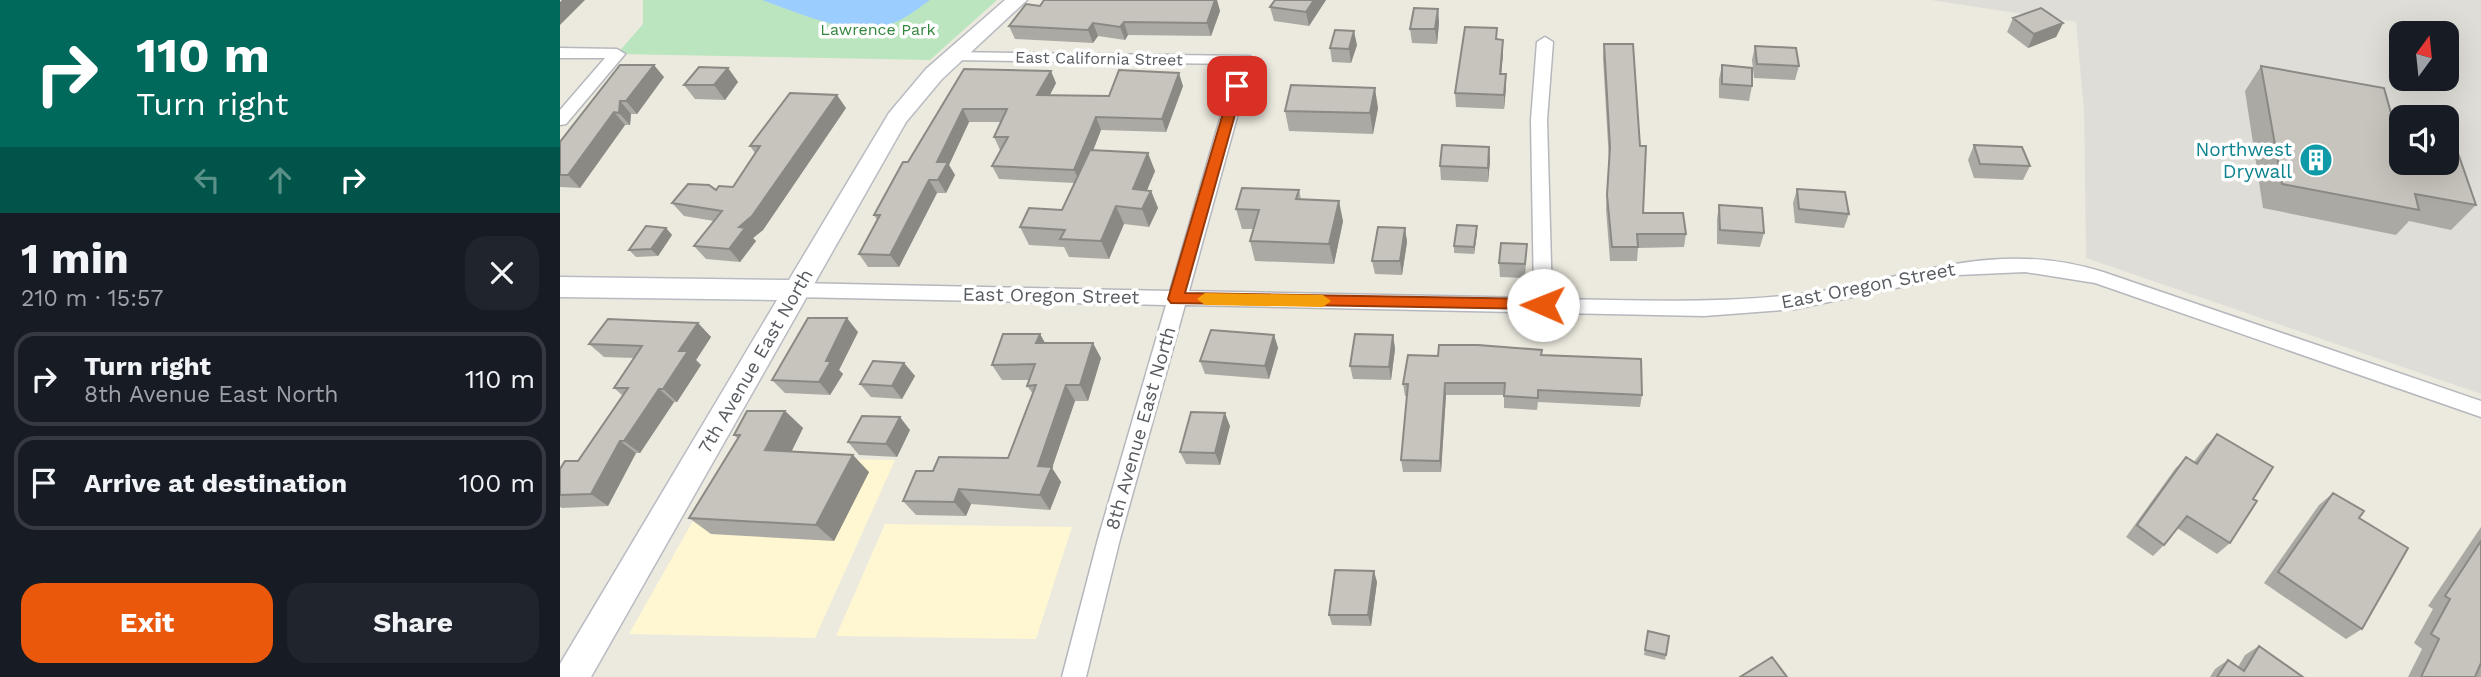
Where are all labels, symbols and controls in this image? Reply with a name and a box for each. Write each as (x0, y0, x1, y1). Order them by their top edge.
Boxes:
park label: Lawrence Park (820, 20, 936, 39)
north arrow (2389, 21, 2459, 91)
map controls (2389, 21, 2459, 175)
text: 110 m (136, 26, 270, 84)
icon: right (21, 28, 112, 119)
street label: East California Street (1015, 48, 1183, 69)
pin (1207, 56, 1267, 116)
icon: arrive (1218, 67, 1256, 105)
text: Turn right (136, 85, 288, 123)
button: sound (2389, 105, 2459, 175)
place label: Northwest Drywall (2196, 138, 2292, 183)
building icon: Northwest Drywall (2297, 141, 2335, 179)
icon: left (188, 161, 226, 199)
icon: ahead (261, 161, 299, 199)
icon: right (334, 161, 372, 199)
text: 1 min (21, 234, 129, 283)
button: close (465, 236, 539, 310)
street label: East Oregon Street (1779, 257, 1957, 314)
street label: 7th Avenue East North (693, 265, 818, 458)
position arrow (1506, 268, 1580, 342)
street label: East Oregon Street (962, 282, 1140, 309)
text: 210 m · 15:57 (21, 285, 163, 312)
street label: 8th Avenue East North (1100, 324, 1181, 532)
text: Turn right (84, 351, 211, 381)
icon: right (25, 360, 63, 398)
text: 110 m (465, 364, 535, 394)
text: 8th Avenue East North (84, 381, 339, 408)
icon: arrive (25, 464, 63, 502)
text: Arrive at destination (84, 468, 347, 498)
text: 100 m (459, 468, 535, 498)
button: Exit (21, 583, 273, 663)
button: Share (287, 583, 539, 663)

